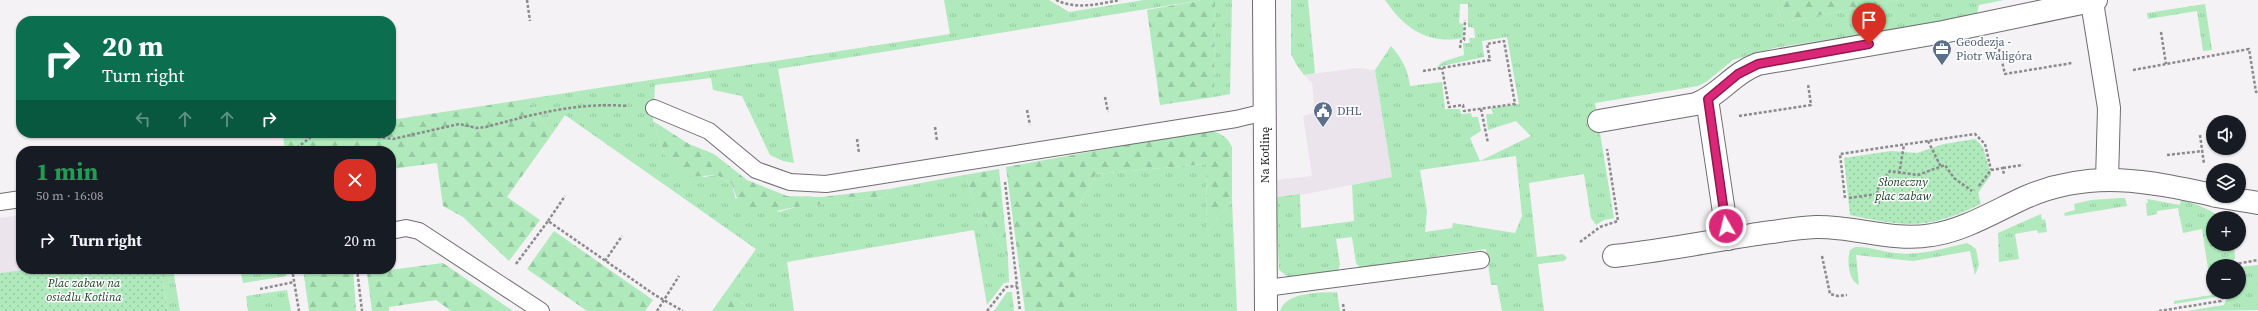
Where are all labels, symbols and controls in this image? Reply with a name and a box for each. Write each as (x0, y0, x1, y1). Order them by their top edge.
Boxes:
pin (1852, 3, 1886, 44)
icon: arrive (1858, 9, 1880, 31)
text: 20 m (102, 27, 164, 65)
icon: right (36, 32, 88, 84)
place label: Geodezja - Piotr Waligóra (1956, 34, 2033, 64)
office icon: Geodezja - Piotr Waligóra (1931, 38, 1953, 66)
text: Turn right (102, 63, 184, 88)
public building icon: DHL (1312, 100, 1334, 128)
place label: DHL (1337, 103, 1362, 119)
icon: left (132, 108, 154, 130)
icon: ahead (174, 108, 196, 130)
icon: ahead (216, 108, 238, 130)
icon: right (258, 108, 280, 130)
map controls (2206, 115, 2246, 299)
button: sound (2206, 115, 2246, 155)
street label: Na Kotlinę (1257, 127, 1273, 183)
text: 1 min (36, 155, 98, 188)
button: close (334, 159, 376, 201)
button: layers (2206, 163, 2246, 203)
park label: Słoneczny plac zabaw (1874, 174, 1931, 204)
text: 50 m · 16:08 (36, 187, 104, 204)
position arrow (1705, 205, 1747, 247)
button: + (2206, 211, 2246, 251)
icon: right (36, 229, 58, 251)
text: Turn right (70, 230, 142, 251)
text: 20 m (344, 230, 376, 251)
button: − (2206, 259, 2246, 299)
park label: Plac zabaw na osiedlu Kotlina (46, 275, 123, 305)

